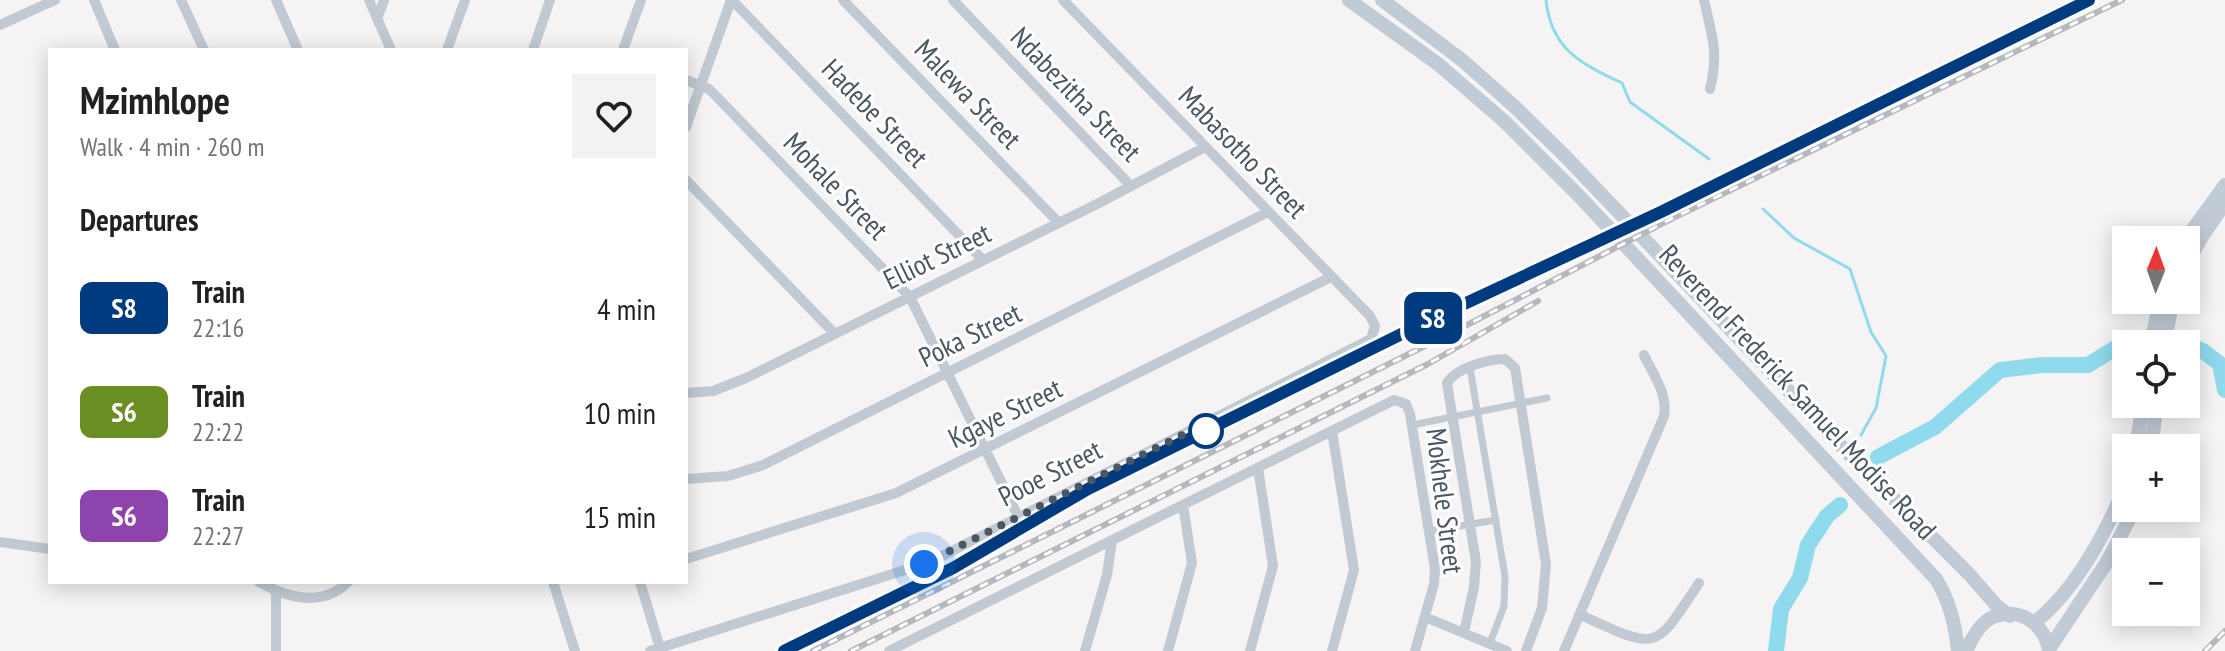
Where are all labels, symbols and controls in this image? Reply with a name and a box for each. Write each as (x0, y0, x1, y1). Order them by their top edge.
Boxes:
street label: Ndabezitha Street (1003, 19, 1150, 169)
street label: Malewa Street (907, 31, 1030, 157)
street label: Hadebe Street (814, 50, 937, 175)
button: heart (572, 74, 656, 158)
text: Mzimhlope (80, 75, 230, 124)
street label: Mabasotho Street (1171, 78, 1316, 226)
street label: Mohale Street (776, 124, 897, 247)
text: Walk · 4 min · 260 m (80, 130, 264, 163)
text: Departures (80, 200, 198, 239)
street label: Elliot Street (877, 214, 997, 297)
north arrow (2112, 226, 2200, 314)
map controls (2112, 226, 2200, 626)
street label: Reverend Frederick Samuel Modise Road (1652, 236, 1945, 547)
text: Train (192, 272, 245, 311)
text: S8 (111, 289, 137, 326)
text: 4 min (597, 289, 656, 328)
line badge: S8 (1397, 292, 1469, 344)
street label: Poka Street (912, 294, 1028, 375)
text: S8 (1420, 299, 1446, 336)
text: 22:16 (192, 311, 244, 344)
button: locate (2112, 330, 2200, 418)
street label: Kgaye Street (942, 369, 1068, 456)
text: Train (192, 376, 245, 415)
text: S6 (111, 393, 137, 430)
text: 10 min (583, 393, 656, 432)
unlabelled marker (1189, 414, 1223, 448)
text: 22:22 (192, 415, 244, 448)
street label: Mokhele Street (1418, 426, 1473, 576)
street label: Pooe Street (992, 431, 1108, 514)
button: + (2112, 434, 2200, 522)
text: Train (192, 480, 245, 519)
text: S6 (111, 497, 137, 534)
text: 15 min (583, 497, 656, 536)
text: 22:27 (192, 519, 244, 552)
button: − (2112, 538, 2200, 626)
your location (904, 544, 944, 584)

